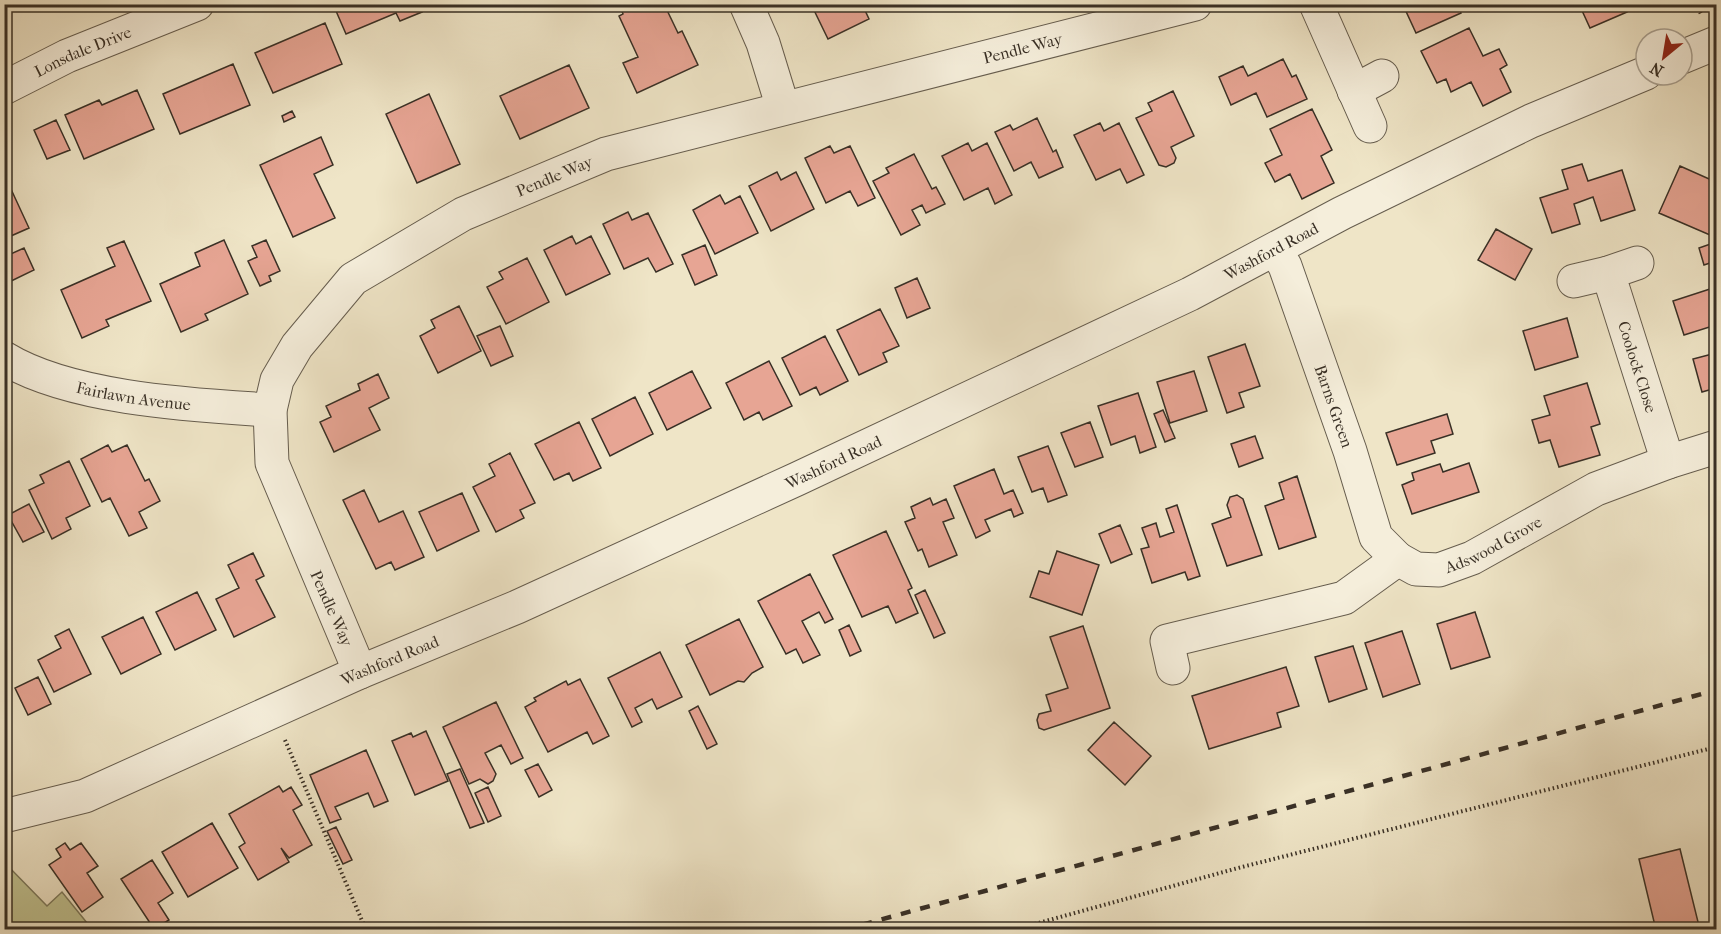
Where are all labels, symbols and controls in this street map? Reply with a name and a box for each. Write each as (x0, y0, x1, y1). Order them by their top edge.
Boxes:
street label: Lonsdale Drive (31, 22, 134, 81)
north arrow (1634, 27, 1694, 87)
street label: Pendle Way (981, 29, 1065, 68)
text: N (1646, 58, 1667, 81)
street label: Pendle Way (513, 152, 596, 201)
street label: Washford Road (1220, 218, 1322, 285)
street label: Coolock Close (1614, 319, 1661, 415)
street label: Barns Green (1310, 362, 1357, 451)
street label: Fairlawn Avenue (74, 378, 192, 414)
street label: Washford Road (781, 431, 885, 494)
street label: Adswood Grove (1441, 512, 1545, 577)
street label: Pendle Way (306, 567, 357, 650)
street label: Washford Road (337, 631, 442, 690)

